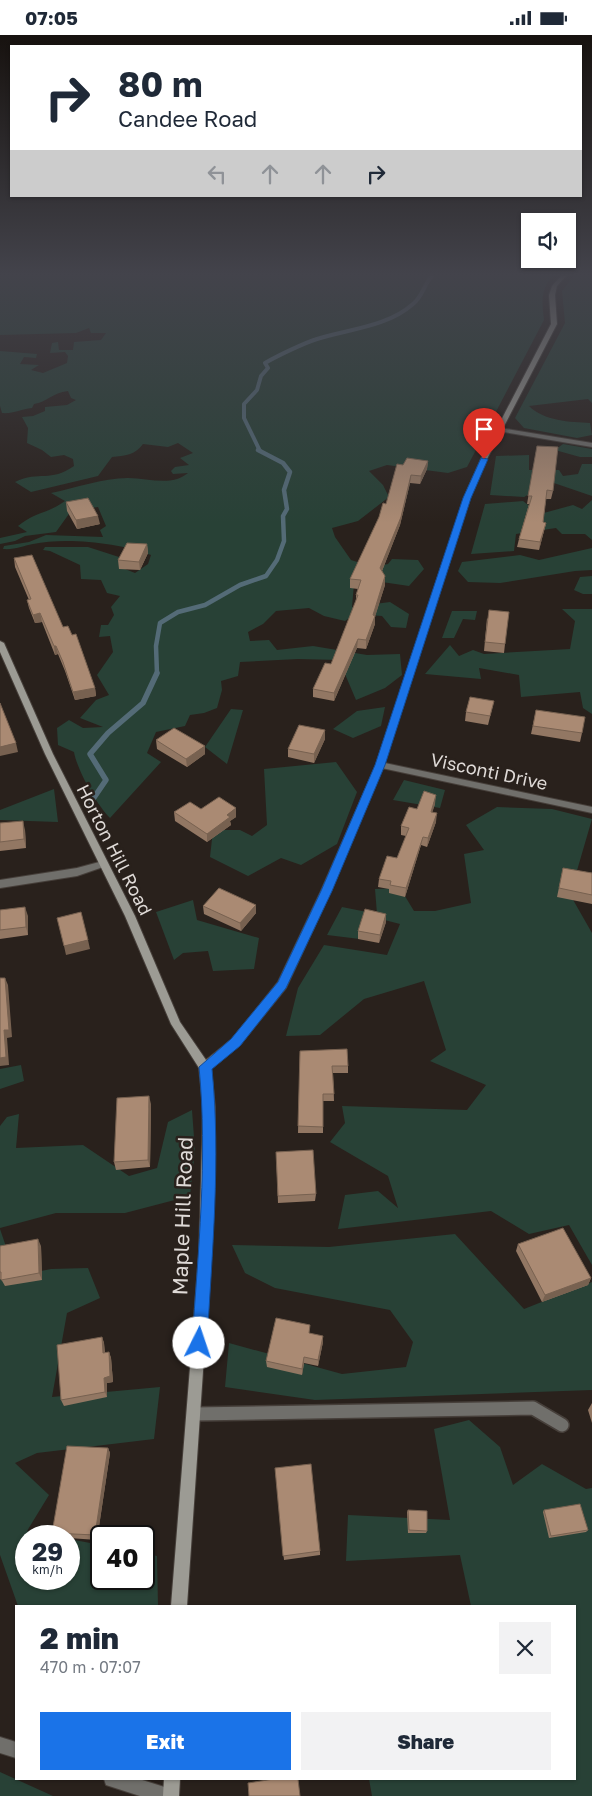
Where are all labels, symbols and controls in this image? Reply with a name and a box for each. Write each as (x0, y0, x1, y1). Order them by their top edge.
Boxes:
text: 07:05 (25, 6, 78, 29)
text: 80 m (118, 63, 203, 105)
icon: right (35, 65, 100, 130)
text: Candee Road (118, 105, 257, 132)
icon: left (203, 160, 231, 188)
icon: ahead (256, 160, 284, 188)
icon: ahead (309, 160, 337, 188)
icon: right (362, 160, 390, 188)
map controls (521, 213, 576, 268)
button: sound (521, 213, 576, 268)
pin (463, 408, 505, 459)
icon: arrive (470, 415, 498, 443)
street label: Visconti Drive (429, 748, 550, 794)
street label: Horton Hill Road (72, 780, 157, 919)
street label: Maple Hill Road (166, 1136, 198, 1296)
position arrow (172, 1316, 224, 1368)
speed limit sign: 40 (90, 1525, 155, 1590)
text: 29 (32, 1536, 63, 1567)
text: km/h (32, 1562, 63, 1577)
text: 2 min (40, 1620, 119, 1656)
button: close (499, 1622, 551, 1674)
text: 470 m · 07:07 (40, 1657, 141, 1677)
button: Exit (40, 1712, 291, 1770)
button: Share (301, 1712, 551, 1770)

